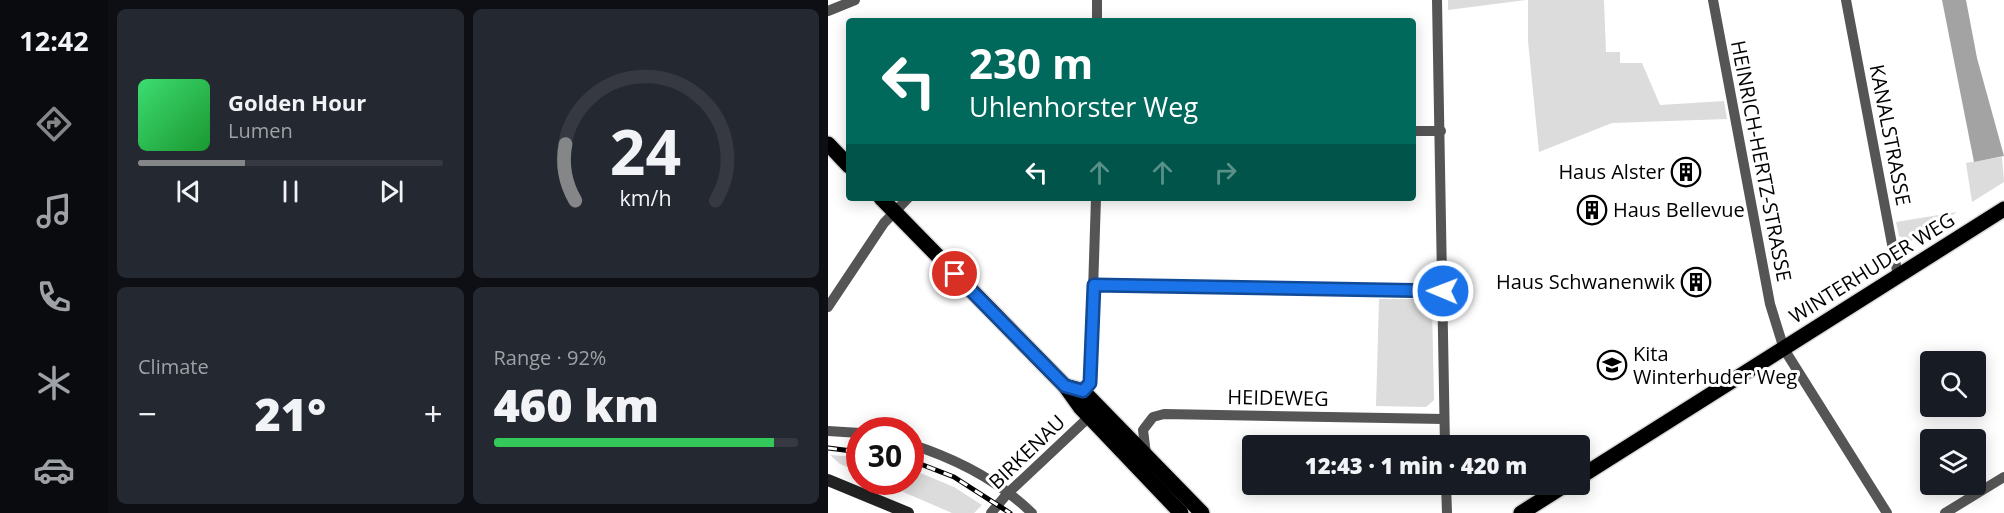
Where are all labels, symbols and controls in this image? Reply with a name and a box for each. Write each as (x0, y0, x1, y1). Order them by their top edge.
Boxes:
text: 12:42 (19, 22, 89, 59)
text: 230 m (969, 34, 1093, 91)
street label: HEINRICH-HERTZ-STRASSE (1725, 38, 1798, 284)
icon: left (870, 42, 948, 120)
street label: KANALSTRASSE (1864, 62, 1917, 208)
text: Golden Hour (228, 87, 366, 117)
text: Uhlenhorster Weg (969, 88, 1198, 125)
icon: directions (33, 103, 75, 145)
text: 24 (610, 108, 681, 193)
text: Lumen (228, 117, 293, 144)
icon: left (1020, 156, 1053, 189)
icon: ahead (1083, 156, 1116, 189)
icon: ahead (1146, 156, 1179, 189)
icon: right (1209, 156, 1242, 189)
building icon: Haus Alster (1670, 156, 1702, 188)
place label: Haus Alster (1558, 158, 1665, 185)
icon: previous (172, 175, 205, 208)
icon: pause (274, 175, 307, 208)
icon: next (375, 175, 408, 208)
text: km/h (620, 183, 672, 212)
icon: music (33, 190, 75, 232)
building icon: Haus Bellevue (1576, 194, 1608, 226)
place label: Haus Bellevue (1613, 196, 1745, 223)
street label: WINTERHUDER WEG (1784, 206, 1960, 329)
pin (929, 248, 980, 299)
icon: arrive (938, 257, 971, 290)
position arrow (1411, 259, 1475, 323)
building icon: Haus Schwanenwik (1680, 266, 1712, 298)
place label: Haus Schwanenwik (1496, 268, 1675, 295)
icon: phone (33, 276, 75, 318)
place label: Kita Winterhuder Weg (1633, 340, 1797, 390)
text: Range · 92% (494, 344, 606, 371)
school or university icon: Kita Winterhuder Weg (1596, 349, 1628, 381)
map controls (1920, 351, 1986, 495)
button: search (1920, 351, 1986, 417)
text: Climate (138, 353, 209, 380)
icon: climate (33, 362, 75, 404)
text: 460 km (494, 374, 659, 435)
text: 21° (254, 383, 326, 444)
street label: HEIDEWEG (1227, 383, 1329, 412)
text: − (138, 391, 157, 436)
text: + (424, 391, 443, 436)
street label: BIRKENAU (983, 408, 1071, 495)
speed limit sign: 30 (846, 417, 924, 495)
button: layers (1920, 429, 1986, 495)
icon: car (33, 449, 75, 491)
text: 12:43 · 1 min · 420 m (1305, 450, 1527, 480)

